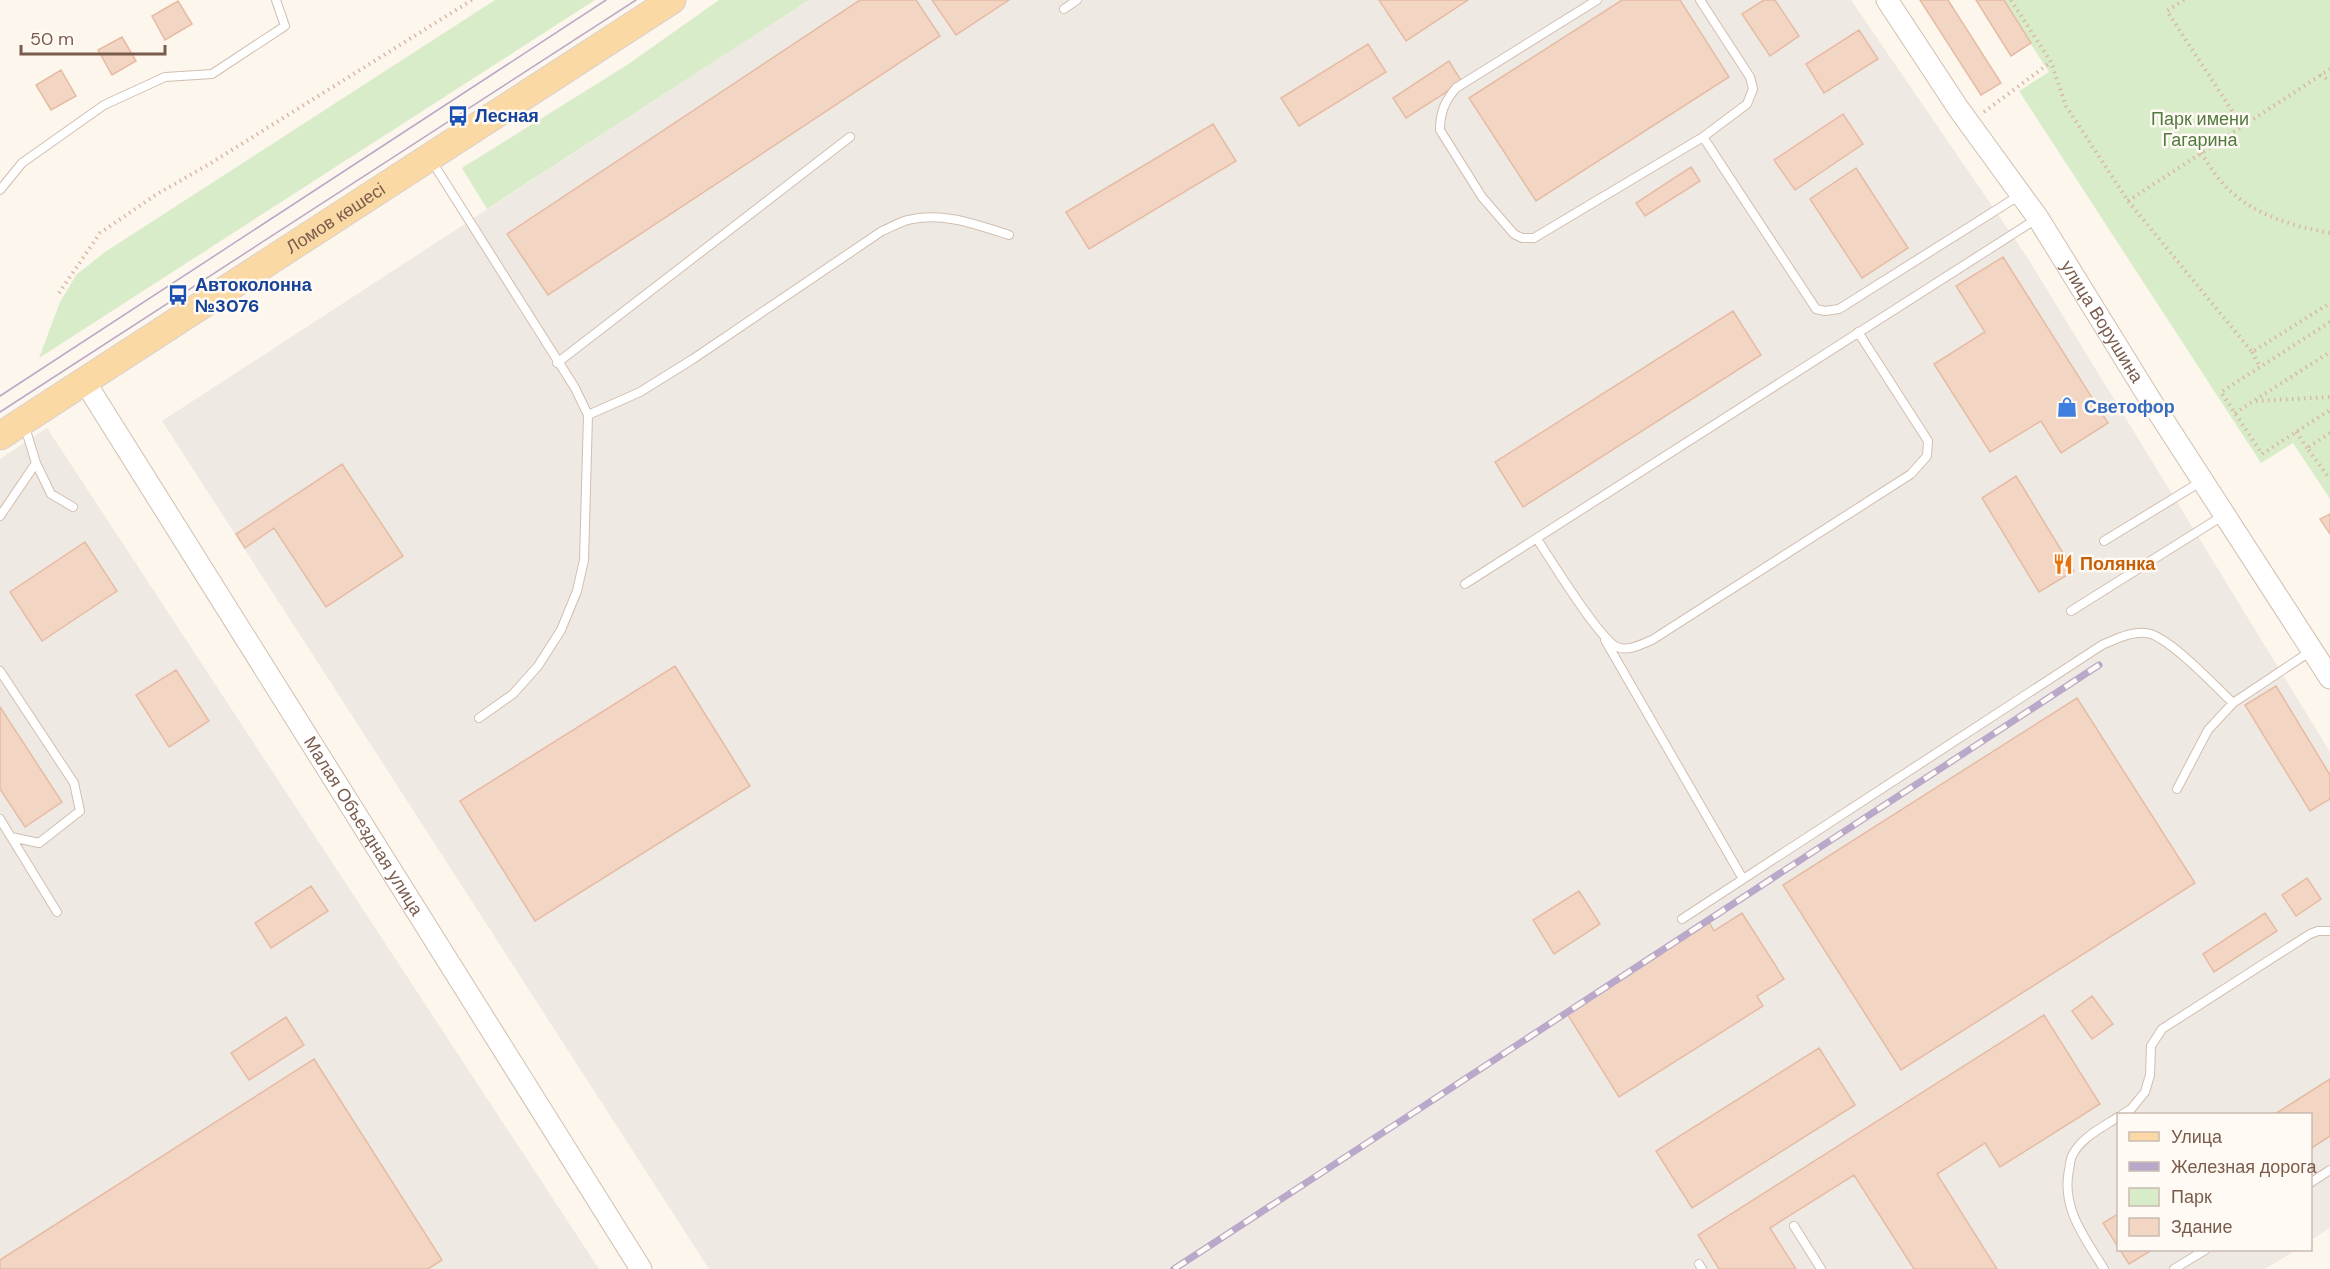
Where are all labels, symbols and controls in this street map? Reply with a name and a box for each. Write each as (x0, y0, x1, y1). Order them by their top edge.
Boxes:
scale bar (21, 18, 165, 56)
text: 50 m (30, 27, 74, 51)
bus stop icon: Лесная (446, 104, 470, 128)
place label: Лесная (475, 104, 539, 128)
park label: Парк имени Гагарина (2151, 107, 2249, 152)
street label: Ломов көшесі (281, 177, 390, 259)
street label: улица Ворушина (2055, 256, 2149, 388)
place label: Автоколонна №3076 (195, 273, 313, 318)
bus stop icon: Автоколонна №3076 (166, 283, 190, 307)
shop icon: Светофор (2055, 395, 2079, 419)
place label: Светофор (2084, 395, 2175, 419)
restaurant icon: Полянка (2051, 552, 2075, 576)
place label: Полянка (2080, 552, 2156, 576)
street label: Малая Объездная улица (298, 732, 429, 921)
legend (2117, 1113, 2312, 1251)
text: Улица (2171, 1125, 2223, 1149)
text: Железная дорога (2171, 1155, 2317, 1179)
text: Парк (2171, 1185, 2212, 1209)
text: Здание (2171, 1215, 2232, 1239)

